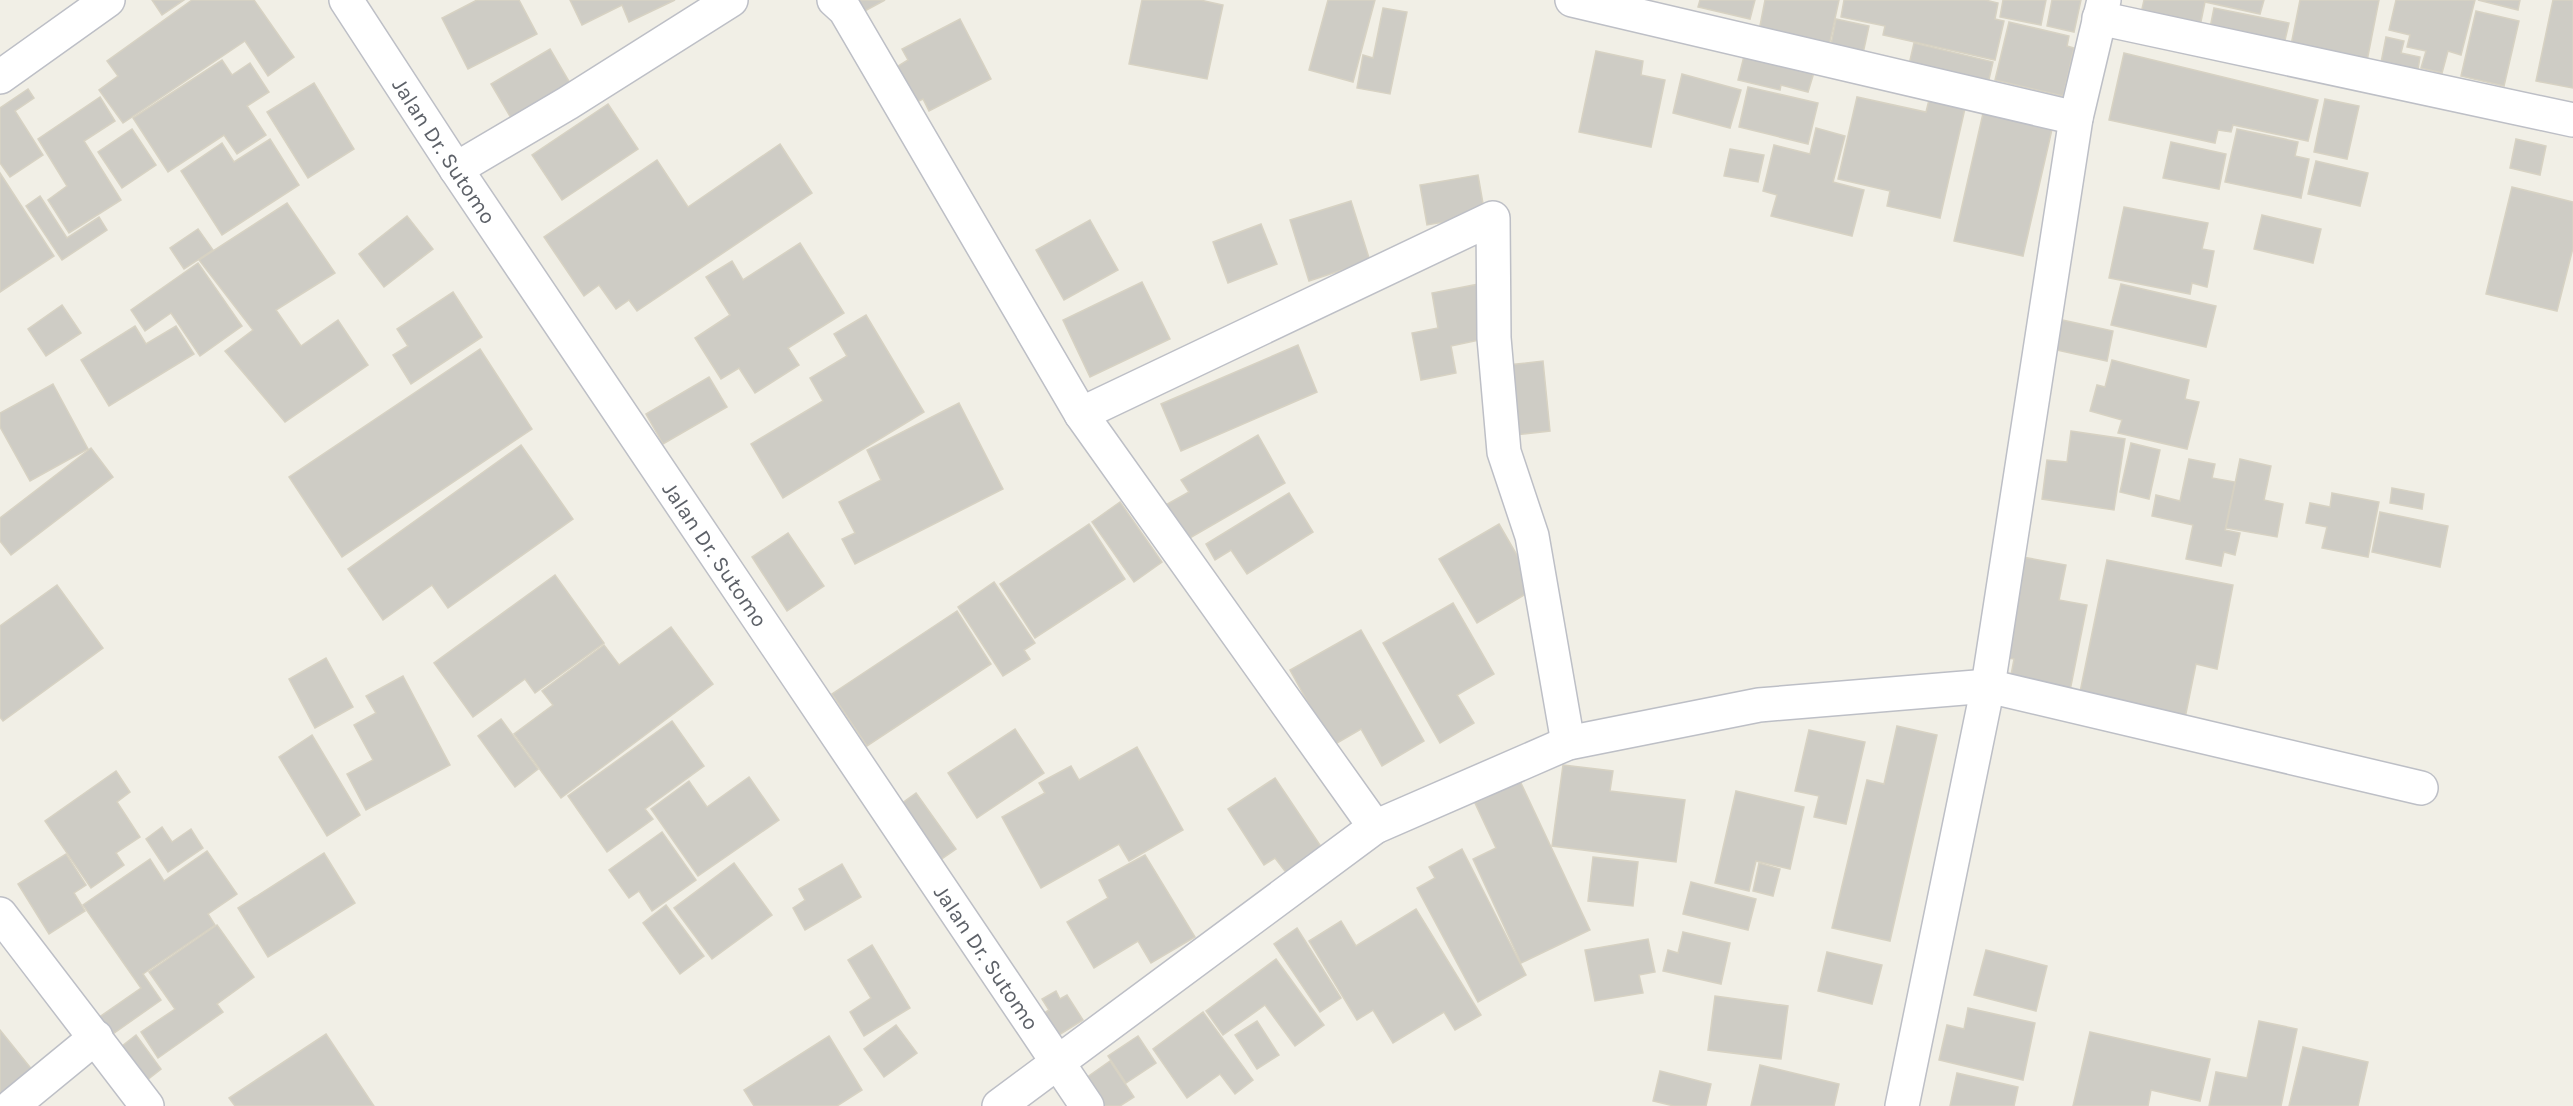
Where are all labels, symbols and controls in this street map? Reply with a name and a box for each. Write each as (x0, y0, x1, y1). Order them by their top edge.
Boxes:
street label: Jalan Dr. Sutomo (386, 73, 501, 229)
street label: Jalan Dr. Sutomo (657, 477, 773, 632)
street label: Jalan Dr. Sutomo (928, 880, 1044, 1035)

